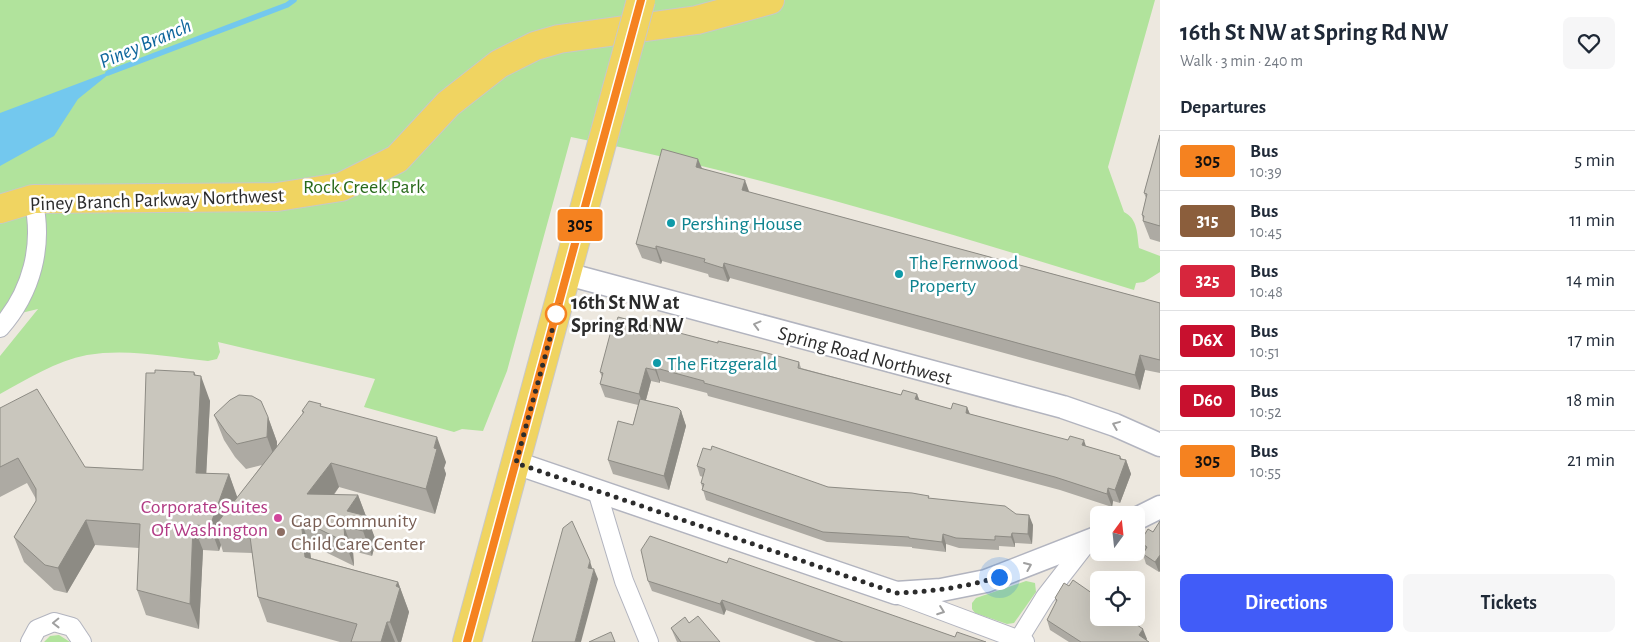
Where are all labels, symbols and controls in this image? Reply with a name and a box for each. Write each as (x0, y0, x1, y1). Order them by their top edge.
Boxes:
water label: Piney Branch (96, 15, 194, 72)
button: heart (1563, 17, 1615, 69)
text: 16th St NW at Spring Rd NW (1180, 21, 1448, 45)
text: Walk · 3 min · 240 m (1180, 53, 1303, 69)
text: Departures (1180, 98, 1266, 117)
text: Bus (1250, 142, 1278, 161)
text: 5 min (1574, 151, 1615, 170)
text: 305 (1195, 152, 1220, 170)
text: 10:39 (1250, 164, 1282, 180)
park label: Rock Creek Park (303, 177, 425, 197)
street label: Piney Branch Parkway Northwest (29, 186, 285, 214)
text: Bus (1250, 202, 1278, 221)
line badge: 305 (551, 209, 609, 241)
text: 11 min (1569, 211, 1615, 230)
text: 315 (1196, 212, 1219, 230)
place label: Pershing House (681, 214, 802, 234)
text: 305 (568, 216, 592, 234)
marker: Pershing House (665, 217, 677, 229)
text: 10:45 (1250, 224, 1282, 240)
place label: The Fernwood Property (909, 253, 1018, 296)
text: Bus (1250, 262, 1278, 281)
marker: The Fernwood Property (893, 268, 905, 280)
text: 14 min (1567, 271, 1615, 290)
text: 325 (1195, 272, 1220, 290)
text: 10:48 (1250, 284, 1283, 300)
place label: 16th St NW at Spring Rd NW (571, 293, 683, 336)
marker: 16th St NW at Spring Rd NW (545, 303, 567, 325)
one-way arrow (753, 321, 761, 331)
text: Bus (1250, 322, 1278, 341)
street label: Spring Road Northwest (776, 323, 954, 389)
text: 17 min (1568, 331, 1615, 350)
text: D6X (1192, 332, 1223, 350)
text: 10:51 (1250, 344, 1280, 360)
place label: The Fitzgerald (667, 354, 777, 374)
marker: The Fitzgerald (651, 357, 663, 369)
text: Bus (1250, 382, 1278, 401)
text: 18 min (1567, 391, 1615, 410)
text: D60 (1193, 392, 1222, 410)
text: 10:52 (1250, 404, 1282, 420)
one-way arrow (1112, 421, 1120, 431)
text: Bus (1250, 442, 1278, 461)
text: 21 min (1567, 451, 1615, 470)
text: 305 (1195, 452, 1220, 470)
text: 10:55 (1250, 464, 1281, 480)
place label: Corporate Suites Of Washington (141, 497, 268, 540)
north arrow (1090, 506, 1145, 561)
map controls (1090, 506, 1145, 626)
place label: Gap Community Child Care Center (291, 511, 425, 554)
marker: Corporate Suites Of Washington (272, 512, 284, 524)
marker: Gap Community Child Care Center (275, 526, 287, 538)
one-way arrow (1023, 561, 1032, 572)
your location (987, 565, 1012, 590)
button: locate (1090, 571, 1145, 626)
button: Directions (1180, 574, 1393, 632)
button: Tickets (1403, 574, 1615, 632)
one-way arrow (937, 605, 945, 615)
one-way arrow (52, 618, 60, 628)

